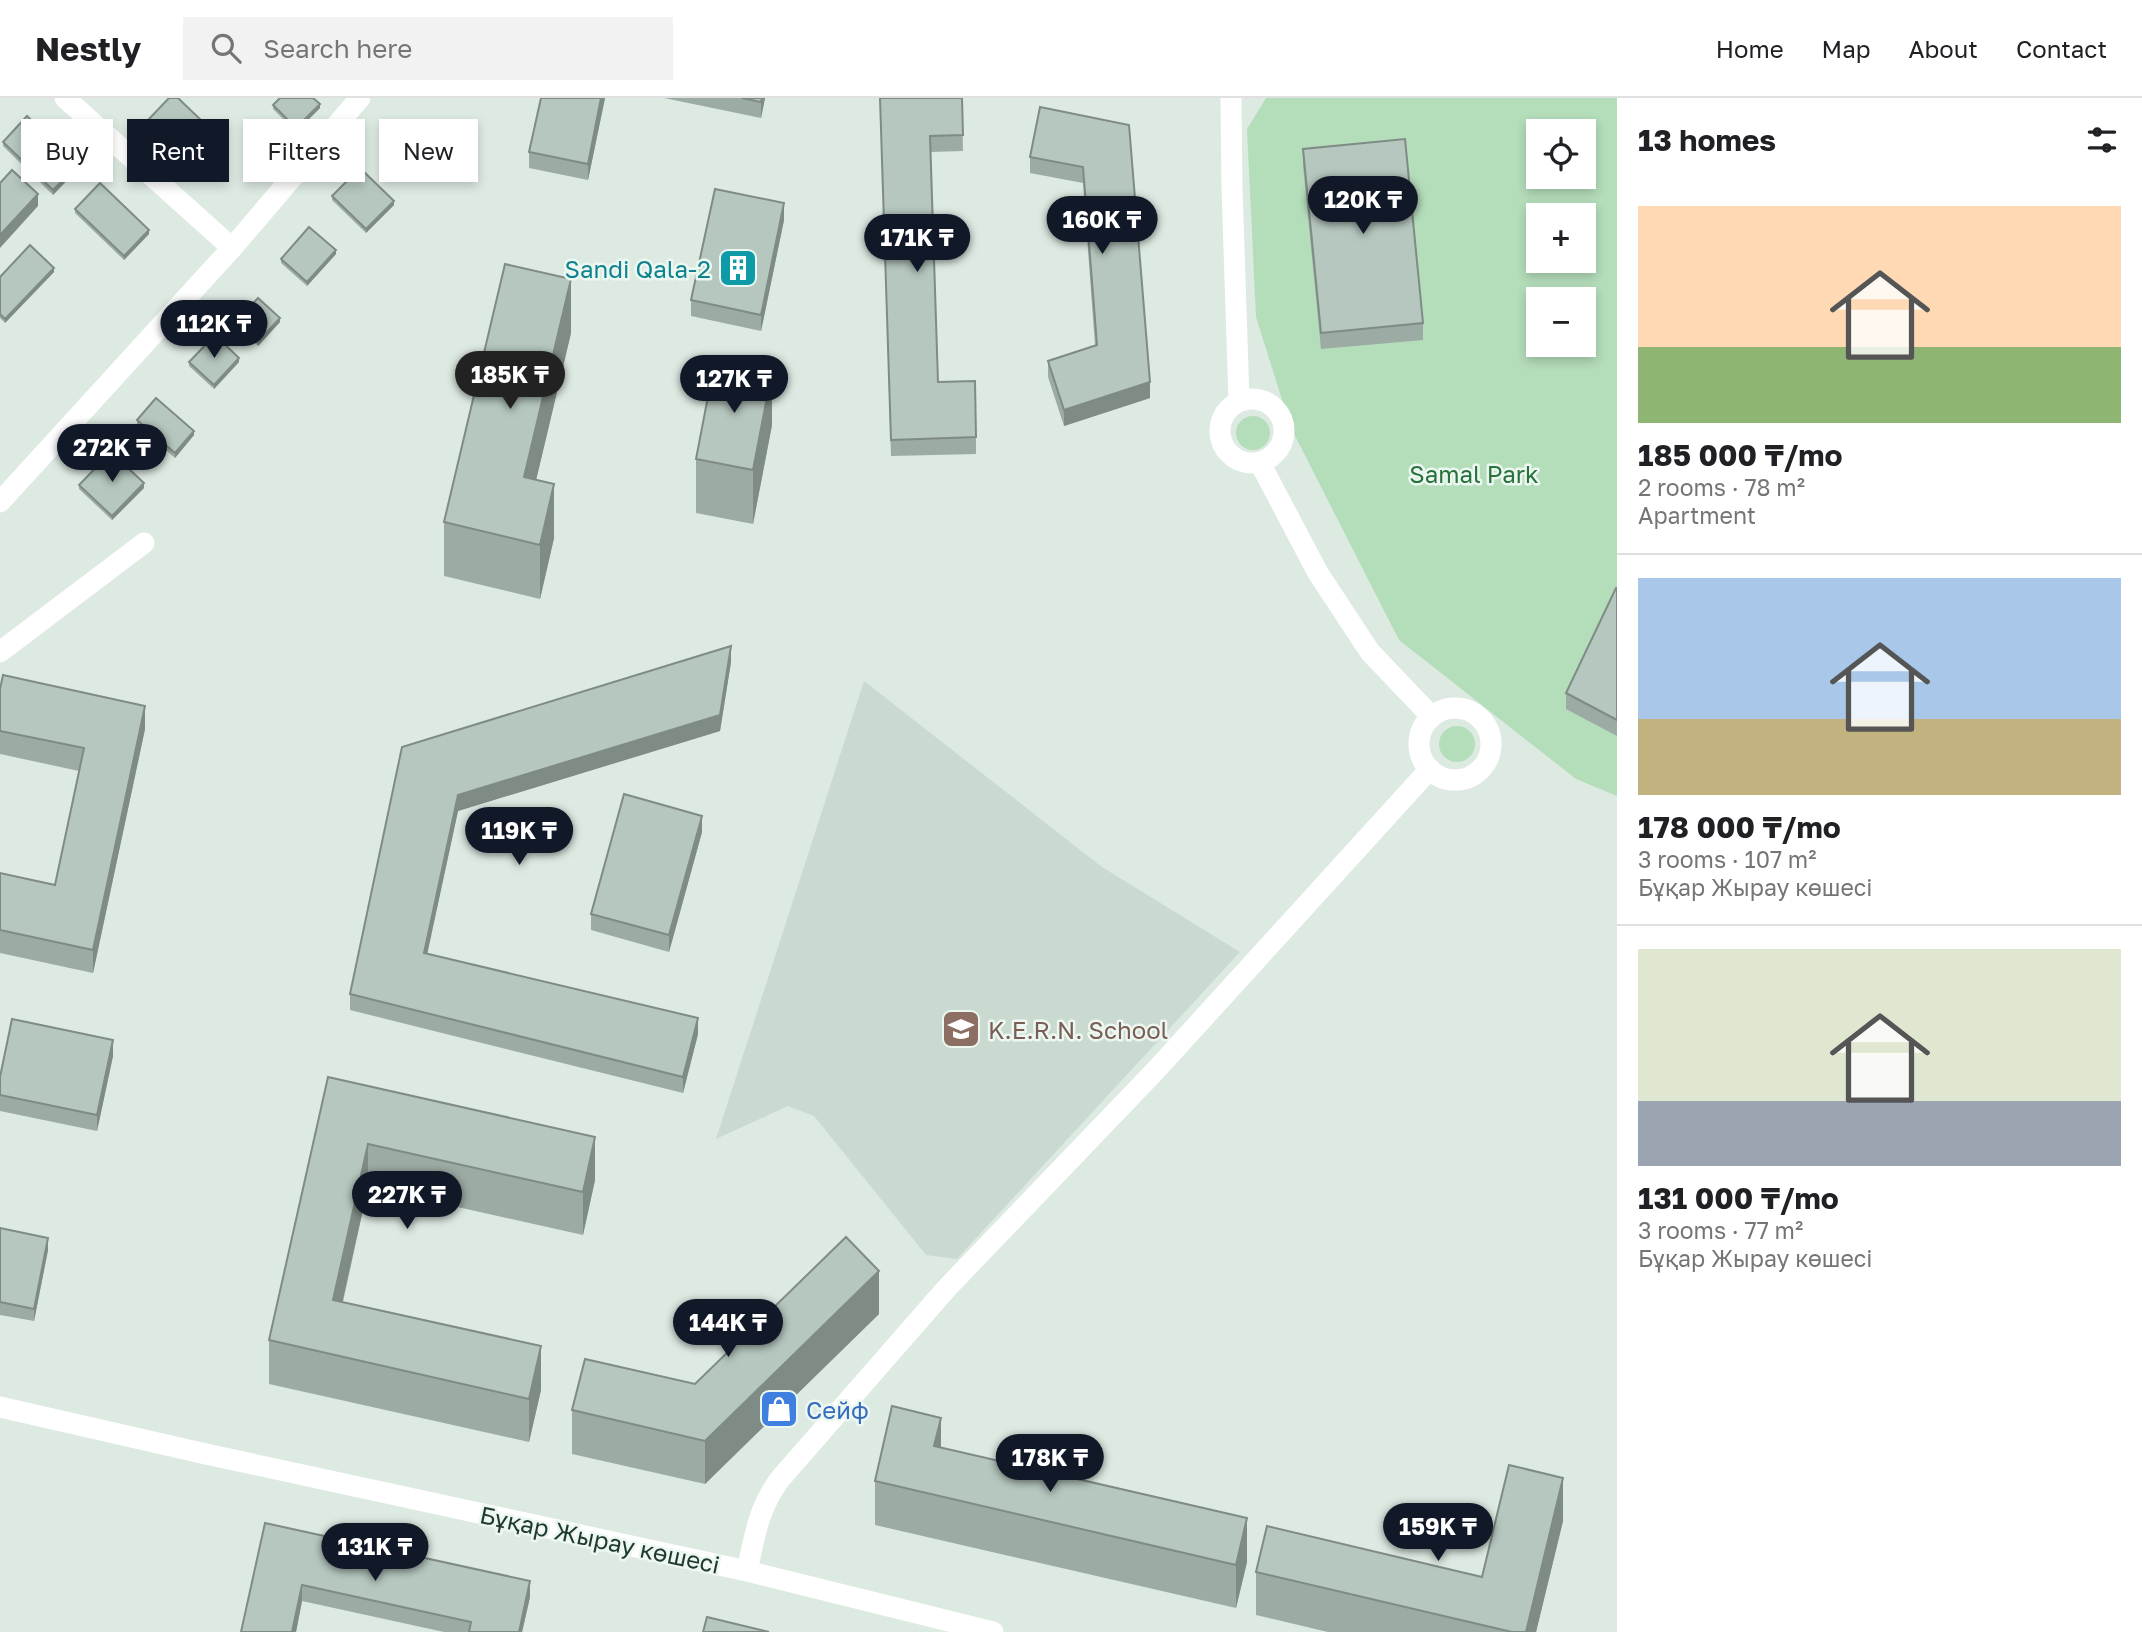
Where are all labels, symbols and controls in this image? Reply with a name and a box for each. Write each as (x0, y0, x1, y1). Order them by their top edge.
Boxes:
search box (183, 17, 673, 80)
text: Nestly (35, 29, 141, 68)
icon: search (207, 29, 245, 67)
text: Search here (263, 33, 412, 64)
text: Home (1716, 34, 1784, 63)
text: Map (1822, 34, 1871, 63)
text: About (1909, 34, 1978, 63)
text: Contact (2016, 34, 2107, 63)
chip: Buy (21, 119, 113, 182)
chip: Rent (127, 119, 229, 182)
chip: Filters (243, 119, 365, 182)
chip: New (379, 119, 478, 182)
map controls (1526, 119, 1596, 357)
button: locate (1526, 119, 1596, 189)
icon: filters (2083, 121, 2121, 159)
text: 13 homes (1638, 122, 1776, 158)
pin: 120K ₸ (1306, 176, 1420, 236)
text: 120K ₸ (1324, 185, 1402, 213)
pin: 160K ₸ (1045, 197, 1159, 256)
button: + (1526, 203, 1596, 273)
text: 160K ₸ (1063, 205, 1141, 233)
pin: 171K ₸ (860, 214, 974, 274)
text: 171K ₸ (880, 223, 954, 251)
building icon: Sandi Qala-2 (717, 247, 759, 289)
icon: home (1817, 252, 1943, 378)
place label: Sandi Qala-2 (565, 254, 711, 283)
button: − (1526, 287, 1596, 357)
pin: 112K ₸ (157, 300, 271, 360)
text: 112K ₸ (176, 309, 252, 337)
pin: 185K ₸ (453, 352, 567, 411)
pin: 127K ₸ (677, 356, 791, 415)
text: 185K ₸ (471, 360, 549, 388)
text: 127K ₸ (696, 364, 772, 392)
pin: 272K ₸ (55, 424, 169, 484)
text: 272K ₸ (73, 433, 151, 461)
text: 185 000 ₸/mo (1638, 437, 1843, 473)
park label: Samal Park (1409, 459, 1539, 488)
text: 2 rooms · 78 m² (1638, 473, 1805, 501)
text: Apartment (1638, 501, 1756, 529)
icon: home (1817, 624, 1943, 750)
pin: 119K ₸ (462, 808, 576, 867)
text: 178 000 ₸/mo (1638, 809, 1841, 845)
text: 119K ₸ (481, 816, 557, 844)
text: 3 rooms · 107 m² (1638, 845, 1816, 873)
text: Бұқар Жырау көшесі (1638, 873, 1872, 901)
icon: home (1817, 995, 1943, 1121)
school or university icon: K.E.R.N. School (940, 1008, 982, 1050)
place label: K.E.R.N. School (988, 1015, 1168, 1044)
pin: 227K ₸ (350, 1172, 464, 1231)
text: 227K ₸ (368, 1180, 446, 1208)
text: 131 000 ₸/mo (1638, 1180, 1839, 1216)
text: 3 rooms · 77 m² (1638, 1216, 1803, 1244)
text: Бұқар Жырау көшесі (1638, 1244, 1872, 1272)
pin: 144K ₸ (671, 1300, 785, 1359)
text: 144K ₸ (689, 1308, 767, 1336)
shop icon: Сейф (758, 1388, 800, 1430)
place label: Сейф (806, 1395, 869, 1424)
pin: 178K ₸ (993, 1434, 1107, 1494)
text: 178K ₸ (1012, 1443, 1088, 1471)
street label: Бұқар Жырау көшесі (477, 1499, 723, 1580)
pin: 159K ₸ (1381, 1504, 1495, 1563)
text: 159K ₸ (1399, 1512, 1477, 1540)
pin: 131K ₸ (318, 1524, 432, 1583)
text: 131K ₸ (337, 1532, 413, 1560)

